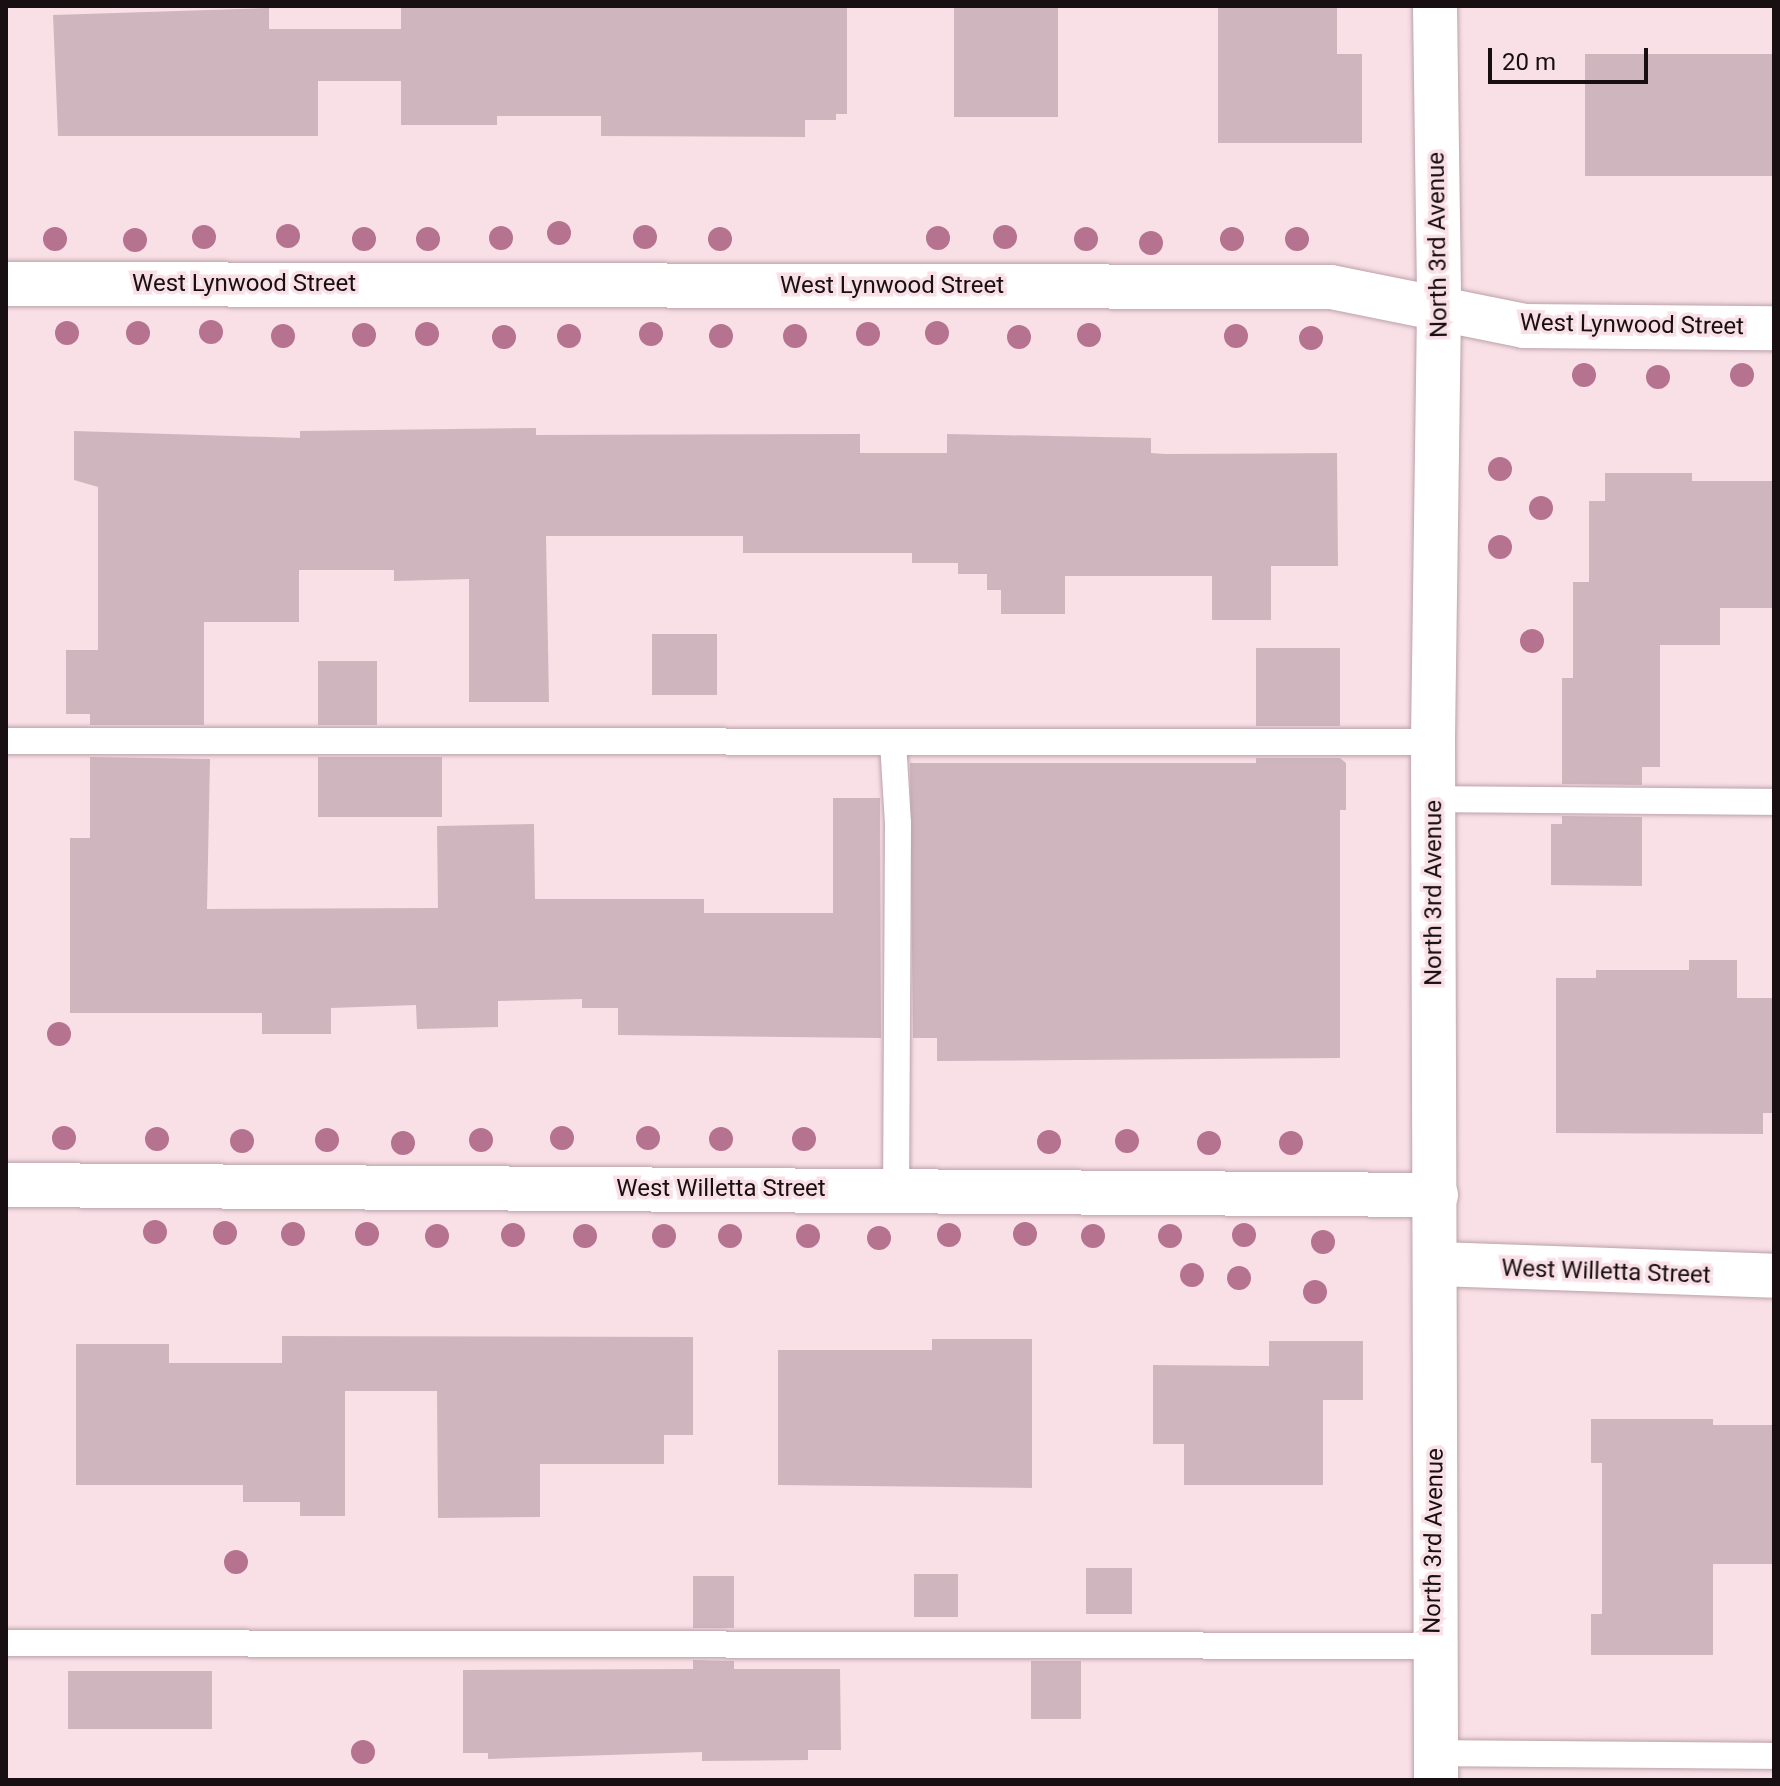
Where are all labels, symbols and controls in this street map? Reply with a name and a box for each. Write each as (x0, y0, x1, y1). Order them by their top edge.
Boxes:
scale bar (1492, 32, 1652, 82)
text: 20 m (1502, 48, 1556, 76)
street label: North 3rd Avenue (1422, 152, 1454, 338)
street label: West Lynwood Street (132, 270, 356, 298)
street label: West Lynwood Street (780, 272, 1004, 300)
street label: West Lynwood Street (1520, 309, 1744, 341)
street label: North 3rd Avenue (1420, 800, 1448, 986)
street label: West Willetta Street (616, 1175, 826, 1203)
street label: West Willetta Street (1501, 1254, 1711, 1290)
street label: North 3rd Avenue (1418, 1448, 1450, 1634)

